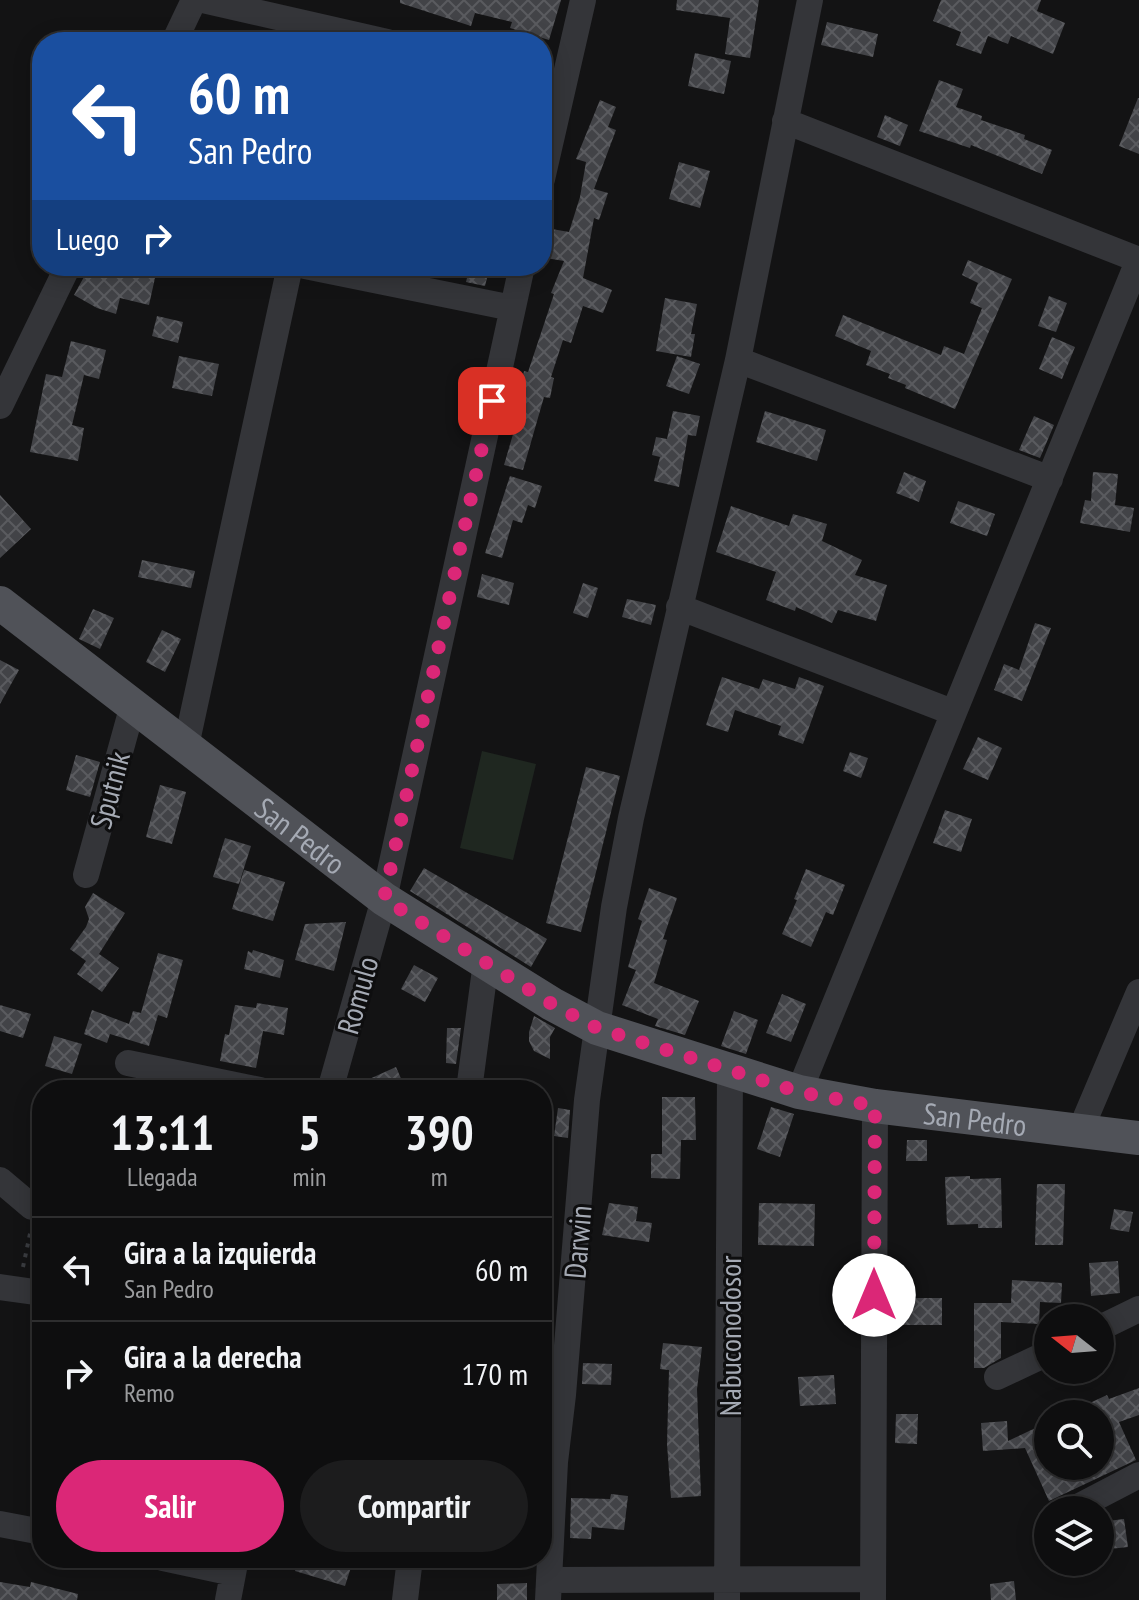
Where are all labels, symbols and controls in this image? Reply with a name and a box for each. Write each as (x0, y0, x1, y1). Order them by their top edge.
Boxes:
text: 60 m (188, 57, 290, 129)
icon: left (56, 64, 160, 168)
text: San Pedro (188, 127, 312, 174)
icon: right (135, 216, 179, 260)
text: Luego (56, 219, 119, 258)
pin (458, 367, 526, 435)
icon: arrive (470, 379, 514, 423)
street label: Sputnik (80, 747, 138, 833)
street label: San Pedro (248, 788, 354, 882)
street label: Romulo (327, 952, 387, 1038)
street label: San Pedro (921, 1093, 1029, 1144)
text: 13:11 (110, 1101, 214, 1163)
text: 5 (298, 1101, 321, 1163)
text: 390 (405, 1101, 474, 1163)
text: Llegada (127, 1160, 198, 1193)
text: min (292, 1160, 326, 1193)
text: m (431, 1160, 448, 1193)
street label: Darwin (554, 1204, 600, 1280)
text: Gira a la izquierda (124, 1233, 316, 1272)
icon: left (56, 1247, 100, 1291)
text: 60 m (475, 1250, 528, 1289)
position arrow (832, 1253, 916, 1337)
street label: Nabuconodosor (710, 1255, 749, 1416)
text: San Pedro (124, 1272, 214, 1305)
north arrow (1034, 1304, 1114, 1384)
map controls (1034, 1304, 1114, 1576)
text: Gira a la derecha (124, 1337, 302, 1376)
icon: right (56, 1351, 100, 1395)
text: 170 m (462, 1354, 528, 1393)
text: Remo (124, 1376, 174, 1409)
button: search (1034, 1400, 1114, 1480)
button: Salir (56, 1460, 284, 1552)
button: Compartir (300, 1460, 528, 1552)
button: layers (1034, 1496, 1114, 1576)

